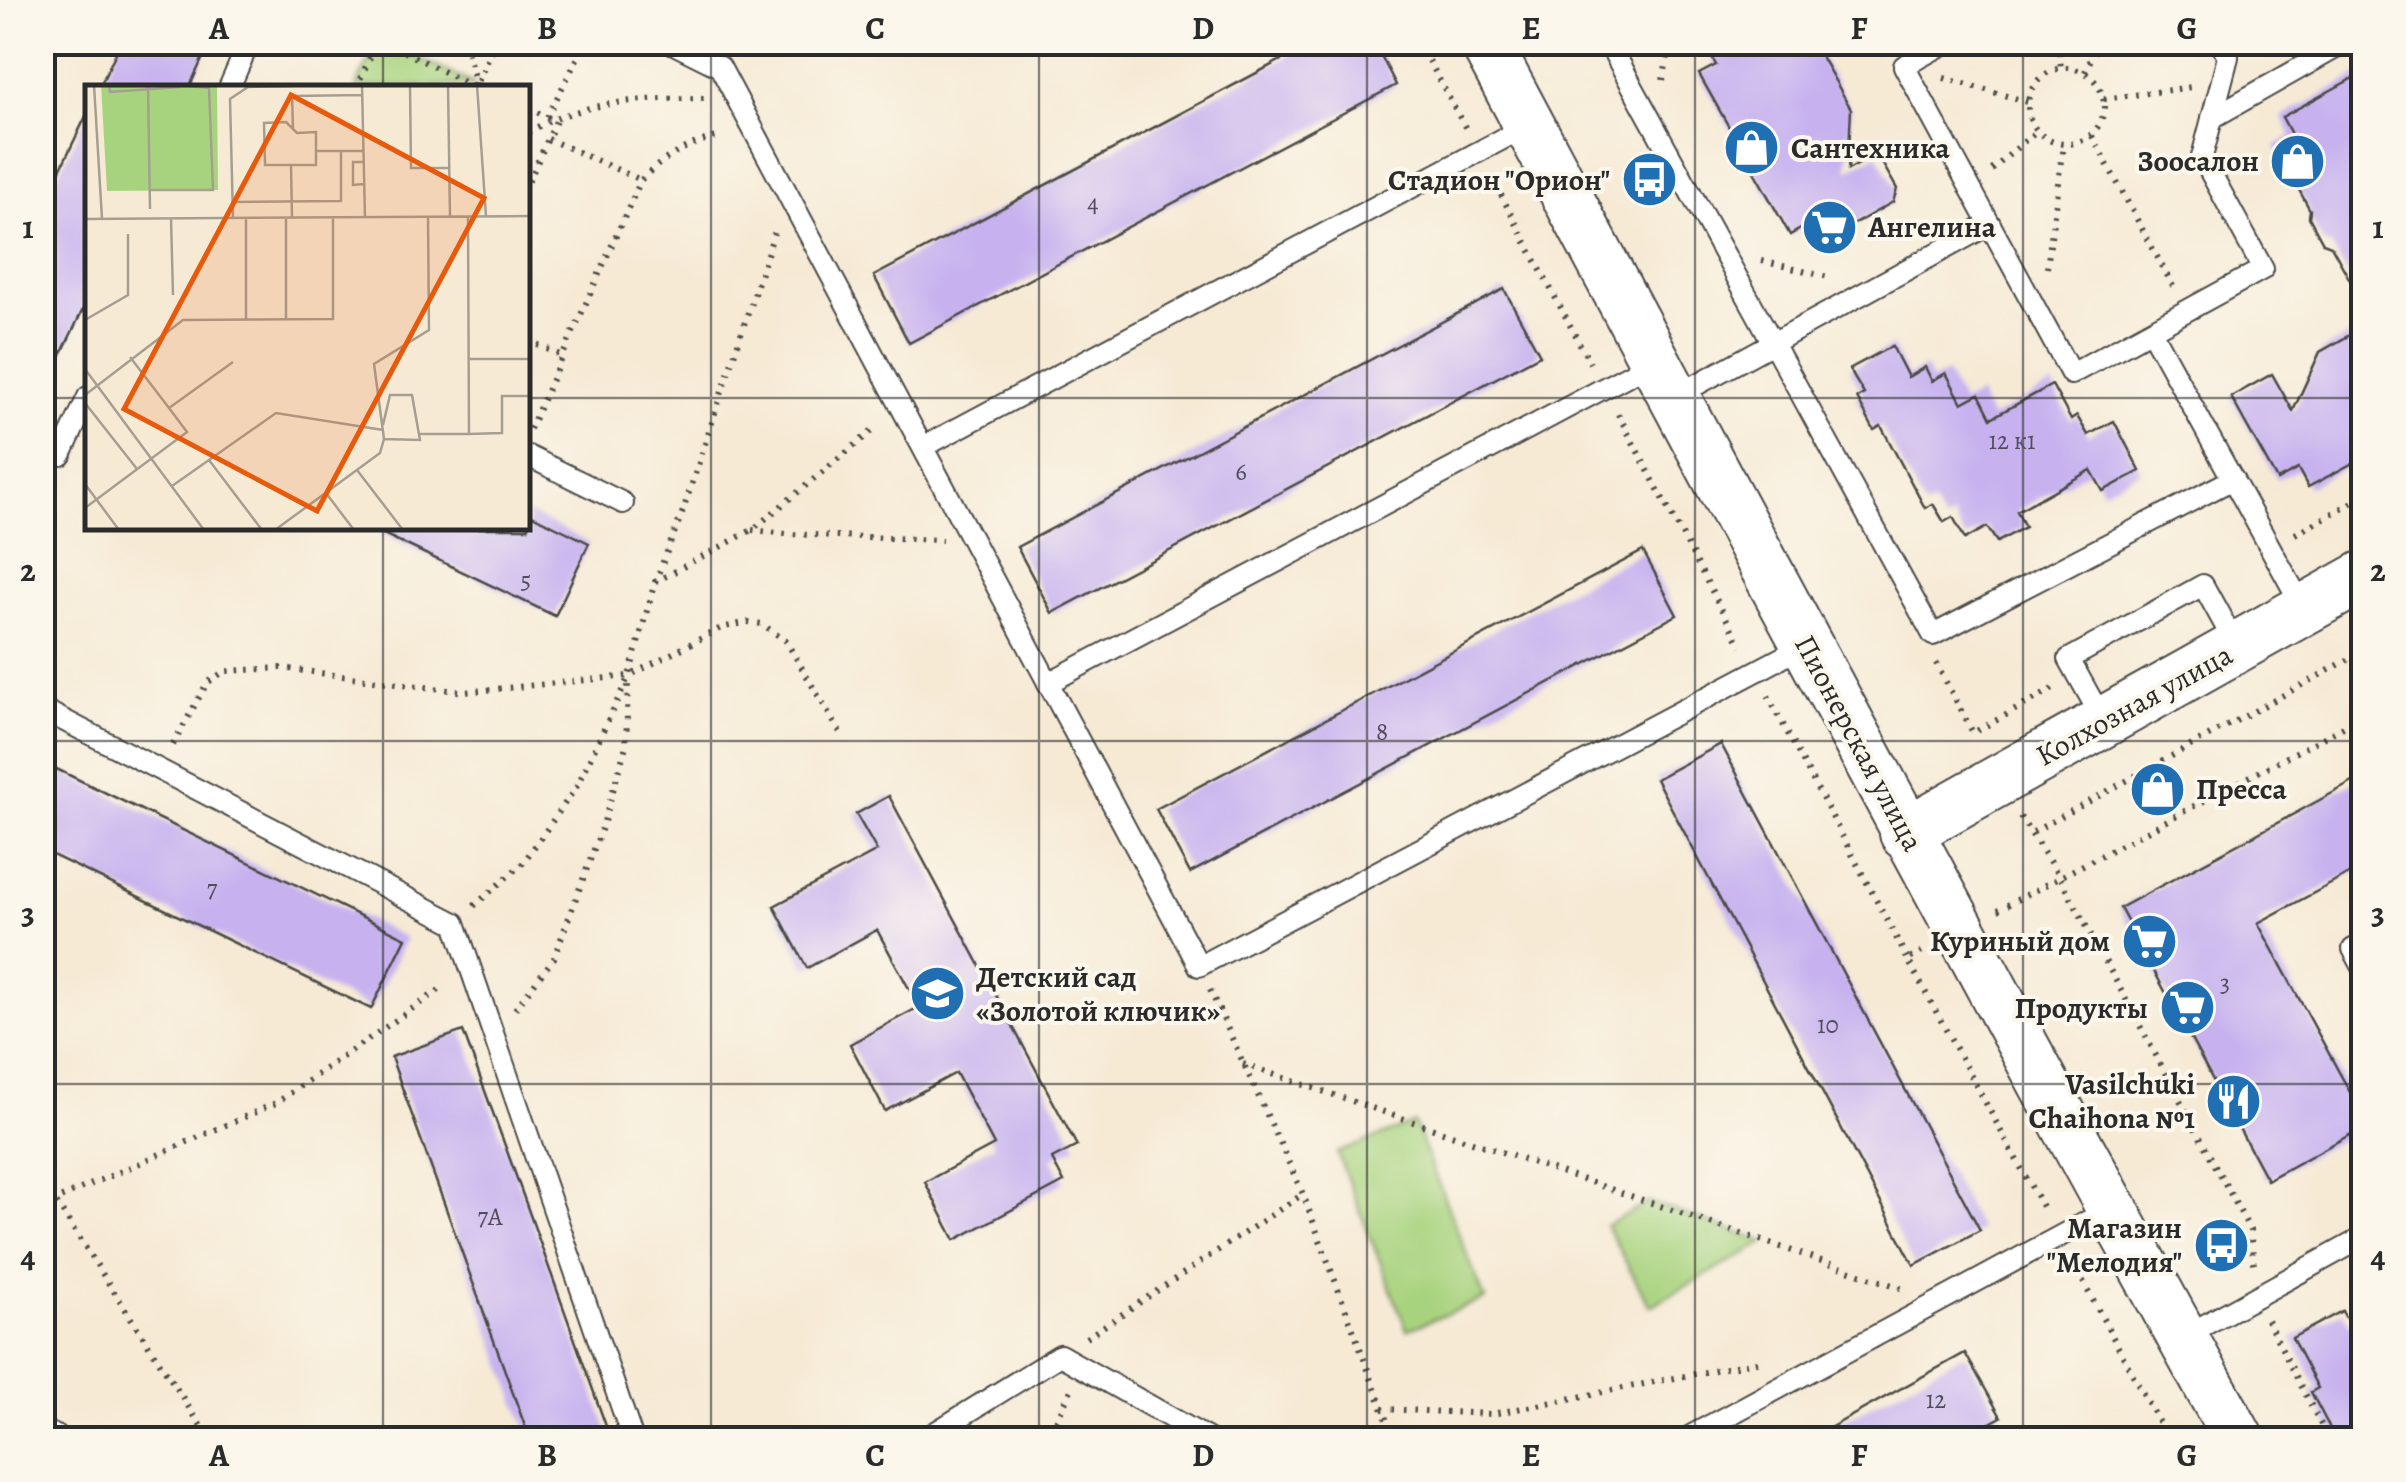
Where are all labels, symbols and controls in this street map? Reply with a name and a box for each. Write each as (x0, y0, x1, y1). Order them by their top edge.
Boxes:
text: A (208, 6, 230, 50)
text: B (537, 6, 557, 50)
text: C (865, 6, 885, 50)
text: D (1192, 6, 1214, 50)
text: E (1521, 6, 1541, 50)
text: F (1851, 6, 1868, 50)
text: G (2177, 6, 2197, 50)
inset map (85, 85, 530, 530)
shop icon: Сантехника (1722, 118, 1782, 178)
place label: Сантехника (1791, 128, 1951, 168)
shop icon: Зоосалон (2268, 131, 2328, 191)
place label: Зоосалон (2137, 141, 2259, 181)
bus stop icon: Стадион "Орион" (1619, 150, 1679, 210)
place label: Стадион "Орион" (1388, 160, 1610, 200)
house number: 4 (1087, 187, 1099, 221)
supermarket icon: Ангелина (1799, 197, 1859, 257)
text: 1 (22, 205, 34, 249)
text: 1 (2372, 205, 2384, 249)
place label: Ангелина (1867, 207, 1997, 247)
house number: 12 к1 (1989, 424, 2035, 458)
house number: 6 (1235, 455, 1247, 489)
text: 2 (20, 548, 36, 592)
text: 2 (2370, 548, 2386, 592)
house number: 5 (521, 563, 531, 597)
street label: Пионерская улица (1785, 628, 1933, 858)
street label: Колхозная улица (2029, 634, 2240, 776)
house number: 8 (1376, 715, 1388, 749)
shop icon: Пресса (2127, 759, 2187, 819)
place label: Пресса (2196, 769, 2287, 809)
house number: 7 (207, 872, 218, 906)
text: 3 (21, 891, 35, 935)
text: 3 (2371, 891, 2385, 935)
supermarket icon: Куриный дом (2119, 911, 2179, 971)
place label: Куриный дом (1930, 921, 2110, 961)
place label: Детский сад «Золотой ключик» (976, 957, 1220, 1031)
school or university icon: Детский сад «Золотой ключик» (907, 964, 967, 1024)
house number: 3 (2220, 966, 2230, 1000)
supermarket icon: Продукты (2157, 978, 2217, 1038)
place label: Продукты (2014, 988, 2148, 1028)
house number: 10 (1817, 1008, 1839, 1042)
place label: Vasilchuki Chaihona №1 (2029, 1064, 2195, 1138)
restaurant icon: Vasilchuki Chaihona №1 (2204, 1071, 2264, 1131)
house number: 7А (477, 1200, 503, 1234)
place label: Магазин "Мелодия" (2046, 1208, 2182, 1282)
bus stop icon: Магазин "Мелодия" (2191, 1215, 2251, 1275)
text: 4 (20, 1234, 36, 1278)
text: 4 (2370, 1234, 2386, 1278)
house number: 12 (1926, 1383, 1946, 1417)
text: A (208, 1433, 230, 1477)
text: B (537, 1433, 557, 1477)
text: C (865, 1433, 885, 1477)
text: D (1192, 1433, 1214, 1477)
text: E (1521, 1433, 1541, 1477)
text: F (1851, 1433, 1868, 1477)
text: G (2177, 1433, 2197, 1477)

